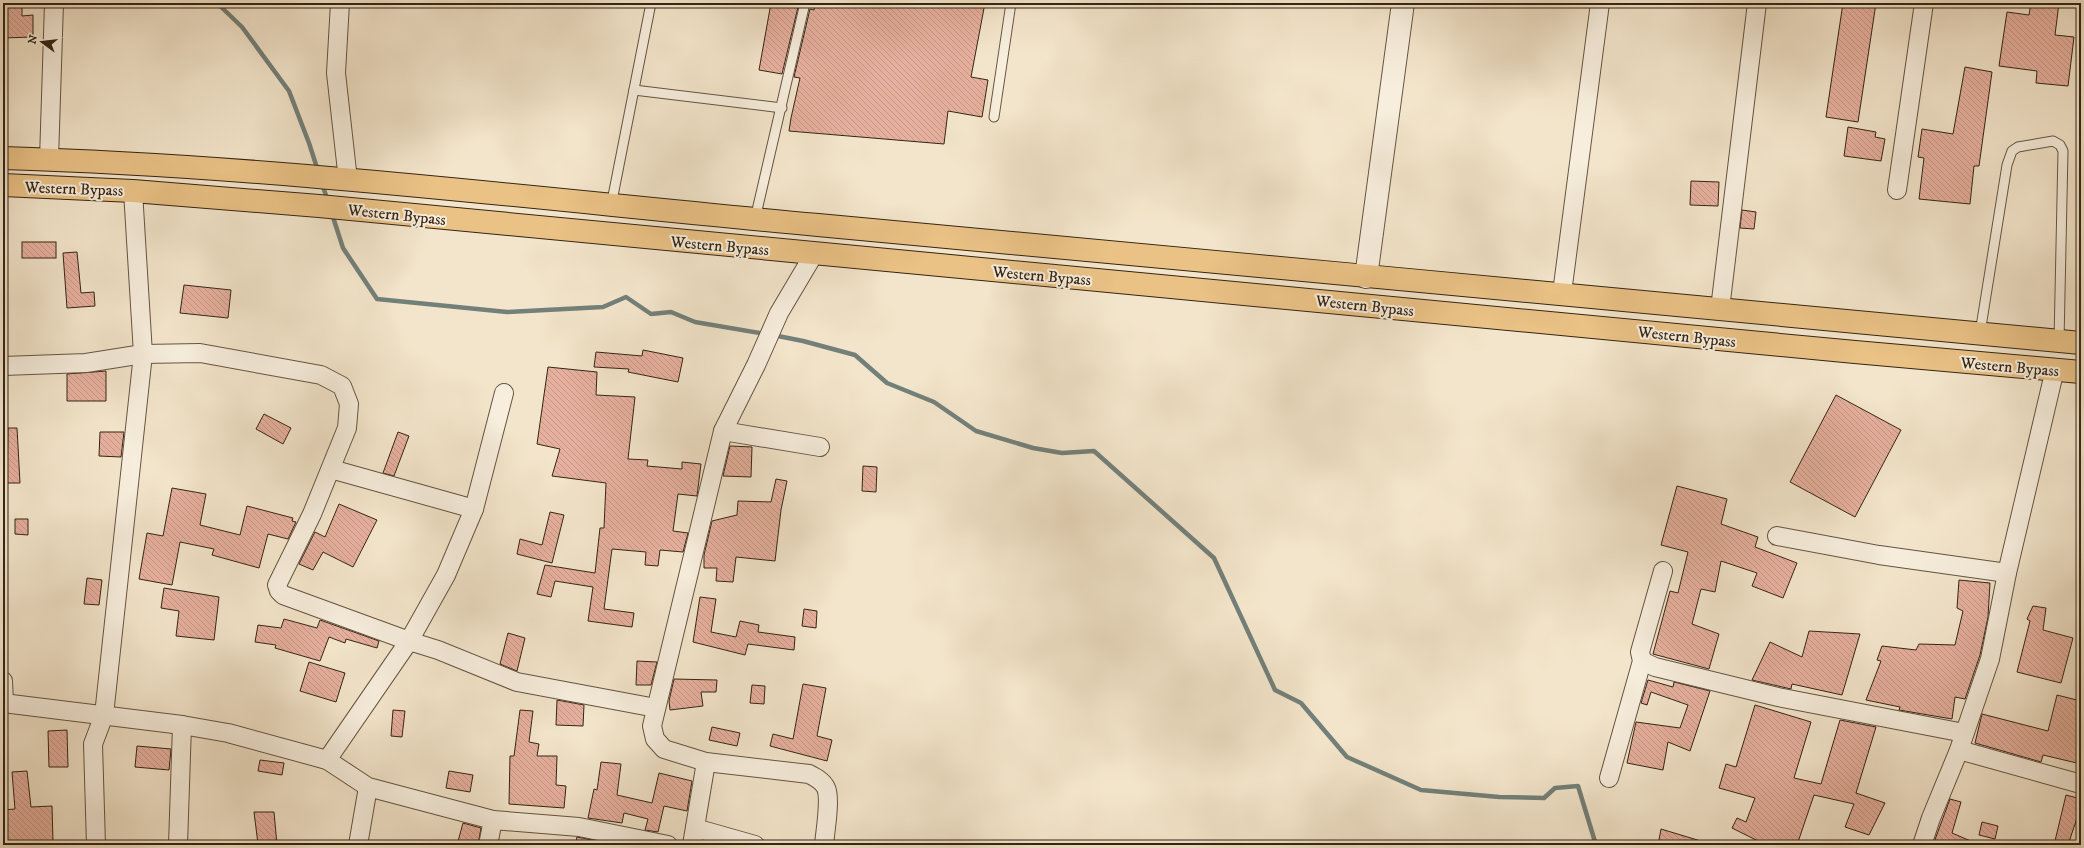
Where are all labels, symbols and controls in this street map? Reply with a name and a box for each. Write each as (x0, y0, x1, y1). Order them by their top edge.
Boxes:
north arrow (22, 22, 62, 62)
text: N (25, 33, 41, 46)
street label: Western Bypass (23, 177, 124, 201)
street label: Western Bypass (346, 200, 447, 230)
street label: Western Bypass (669, 232, 770, 260)
street label: Western Bypass (991, 262, 1092, 290)
street label: Western Bypass (1314, 291, 1415, 321)
street label: Western Bypass (1636, 322, 1737, 352)
street label: Western Bypass (1959, 353, 2060, 381)

